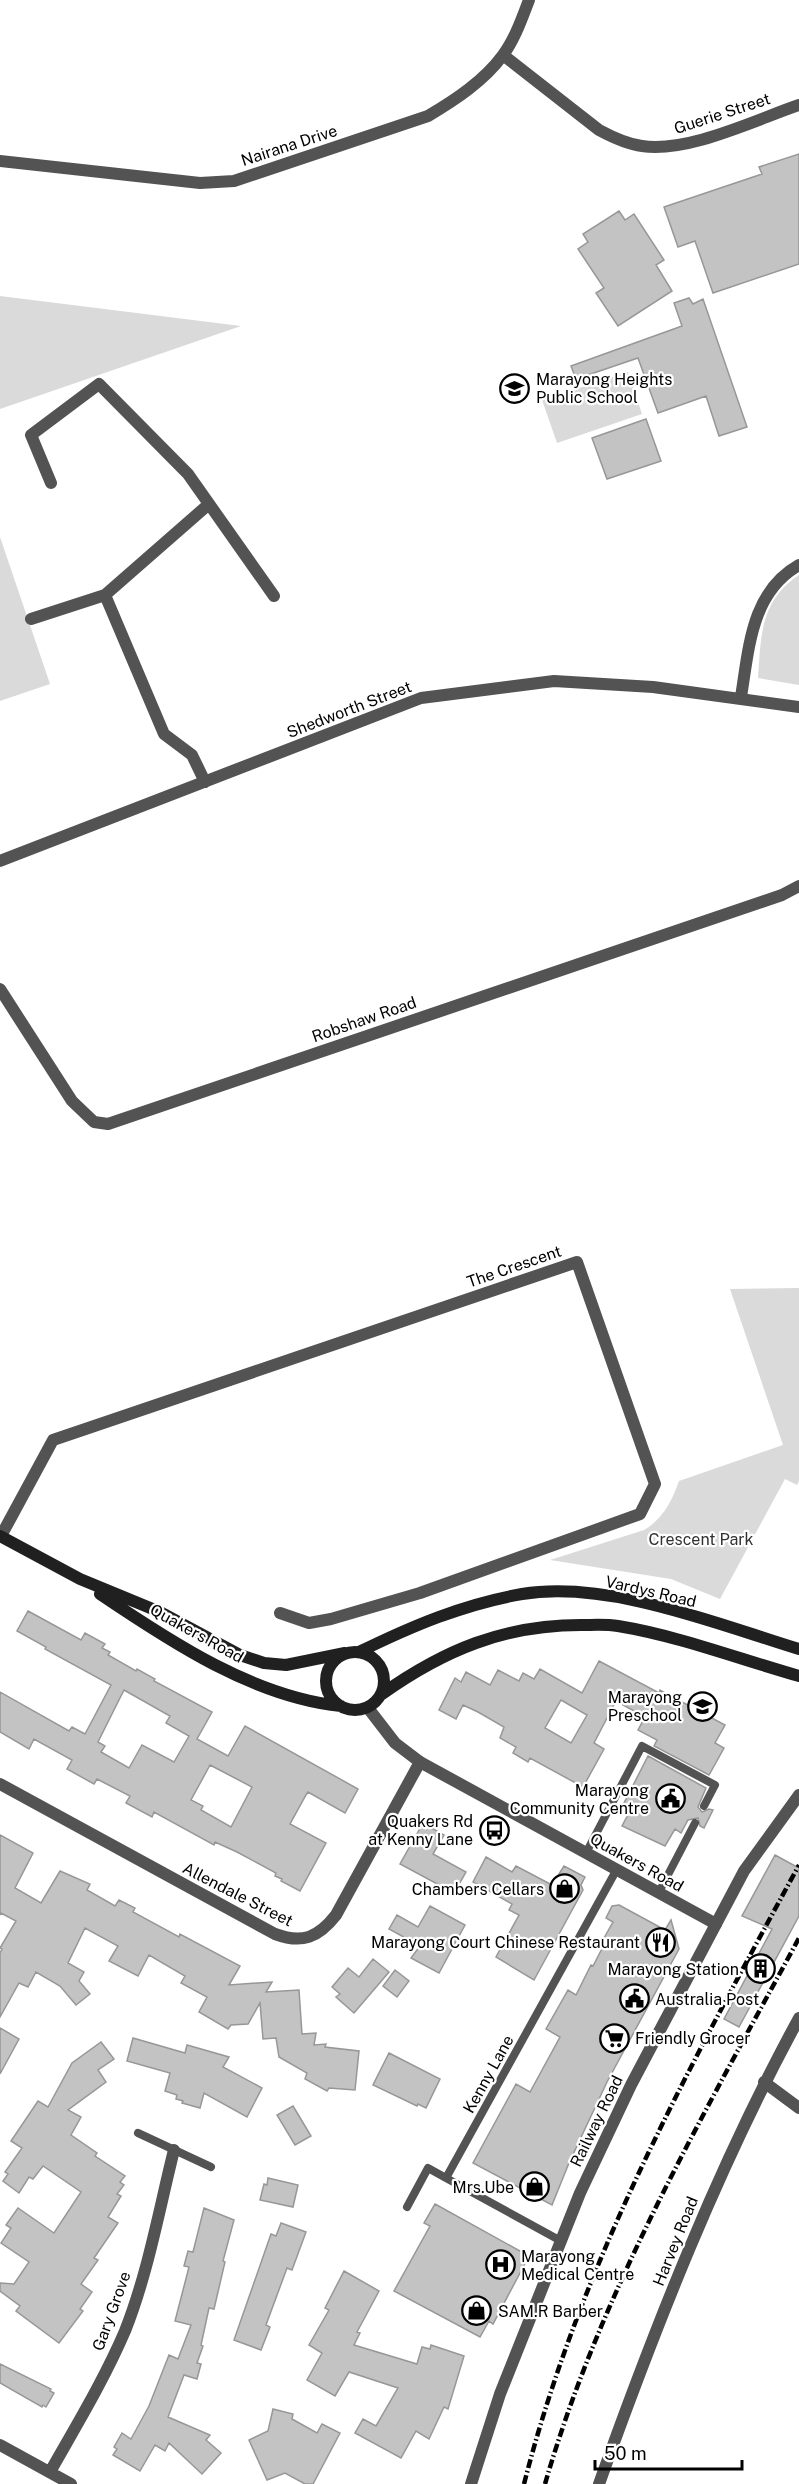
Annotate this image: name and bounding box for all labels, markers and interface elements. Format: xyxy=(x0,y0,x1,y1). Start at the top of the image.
street label: Guerie Street xyxy=(672,89,773,138)
street label: Nairana Drive xyxy=(239,121,340,170)
place label: Marayong Heights Public School xyxy=(536,370,672,407)
school or university icon: Marayong Heights Public School xyxy=(499,372,531,404)
street label: Shedworth Street xyxy=(284,677,414,742)
street label: Robshaw Road xyxy=(309,993,419,1046)
street label: The Crescent xyxy=(464,1241,564,1292)
park label: Crescent Park xyxy=(648,1530,754,1549)
street label: Vardys Road xyxy=(604,1572,698,1611)
street label: Quakers Road xyxy=(147,1600,247,1667)
place label: Marayong Preschool xyxy=(608,1688,682,1725)
school or university icon: Marayong Preschool xyxy=(687,1690,719,1722)
place label: Marayong Community Centre xyxy=(510,1781,649,1818)
public building icon: Marayong Community Centre xyxy=(654,1783,686,1815)
place label: Quakers Rd at Kenny Lane xyxy=(368,1812,473,1849)
bus stop icon: Quakers Rd at Kenny Lane xyxy=(478,1814,510,1846)
street label: Quakers Road xyxy=(587,1829,687,1896)
street label: Allendale Street xyxy=(179,1858,296,1930)
shop icon: Chambers Cellars xyxy=(549,1873,581,1905)
place label: Chambers Cellars xyxy=(412,1880,544,1899)
restaurant icon: Marayong Court Chinese Restaurant xyxy=(645,1926,677,1958)
place label: Marayong Court Chinese Restaurant xyxy=(371,1933,640,1952)
building icon: Marayong Station xyxy=(744,1953,776,1985)
place label: Marayong Station xyxy=(607,1960,739,1979)
public building icon: Australia Post xyxy=(618,1983,650,2015)
place label: Australia Post xyxy=(655,1990,759,2009)
supermarket icon: Friendly Grocer xyxy=(598,2022,630,2054)
place label: Friendly Grocer xyxy=(635,2029,750,2048)
street label: Kenny Lane xyxy=(459,2032,518,2117)
street label: Railway Road xyxy=(566,2072,627,2170)
shop icon: Mrs.Ube xyxy=(519,2171,551,2203)
place label: Mrs.Ube xyxy=(452,2178,514,2197)
street label: Harvey Road xyxy=(649,2194,702,2289)
place label: Marayong Medical Centre xyxy=(521,2247,634,2284)
hospital icon: Marayong Medical Centre xyxy=(484,2249,516,2281)
street label: Gary Grove xyxy=(88,2269,135,2353)
shop icon: SAM.R Barber xyxy=(461,2295,493,2327)
place label: SAM.R Barber xyxy=(498,2302,603,2321)
scale bar xyxy=(595,2433,742,2471)
text: 50 m xyxy=(604,2443,647,2464)

